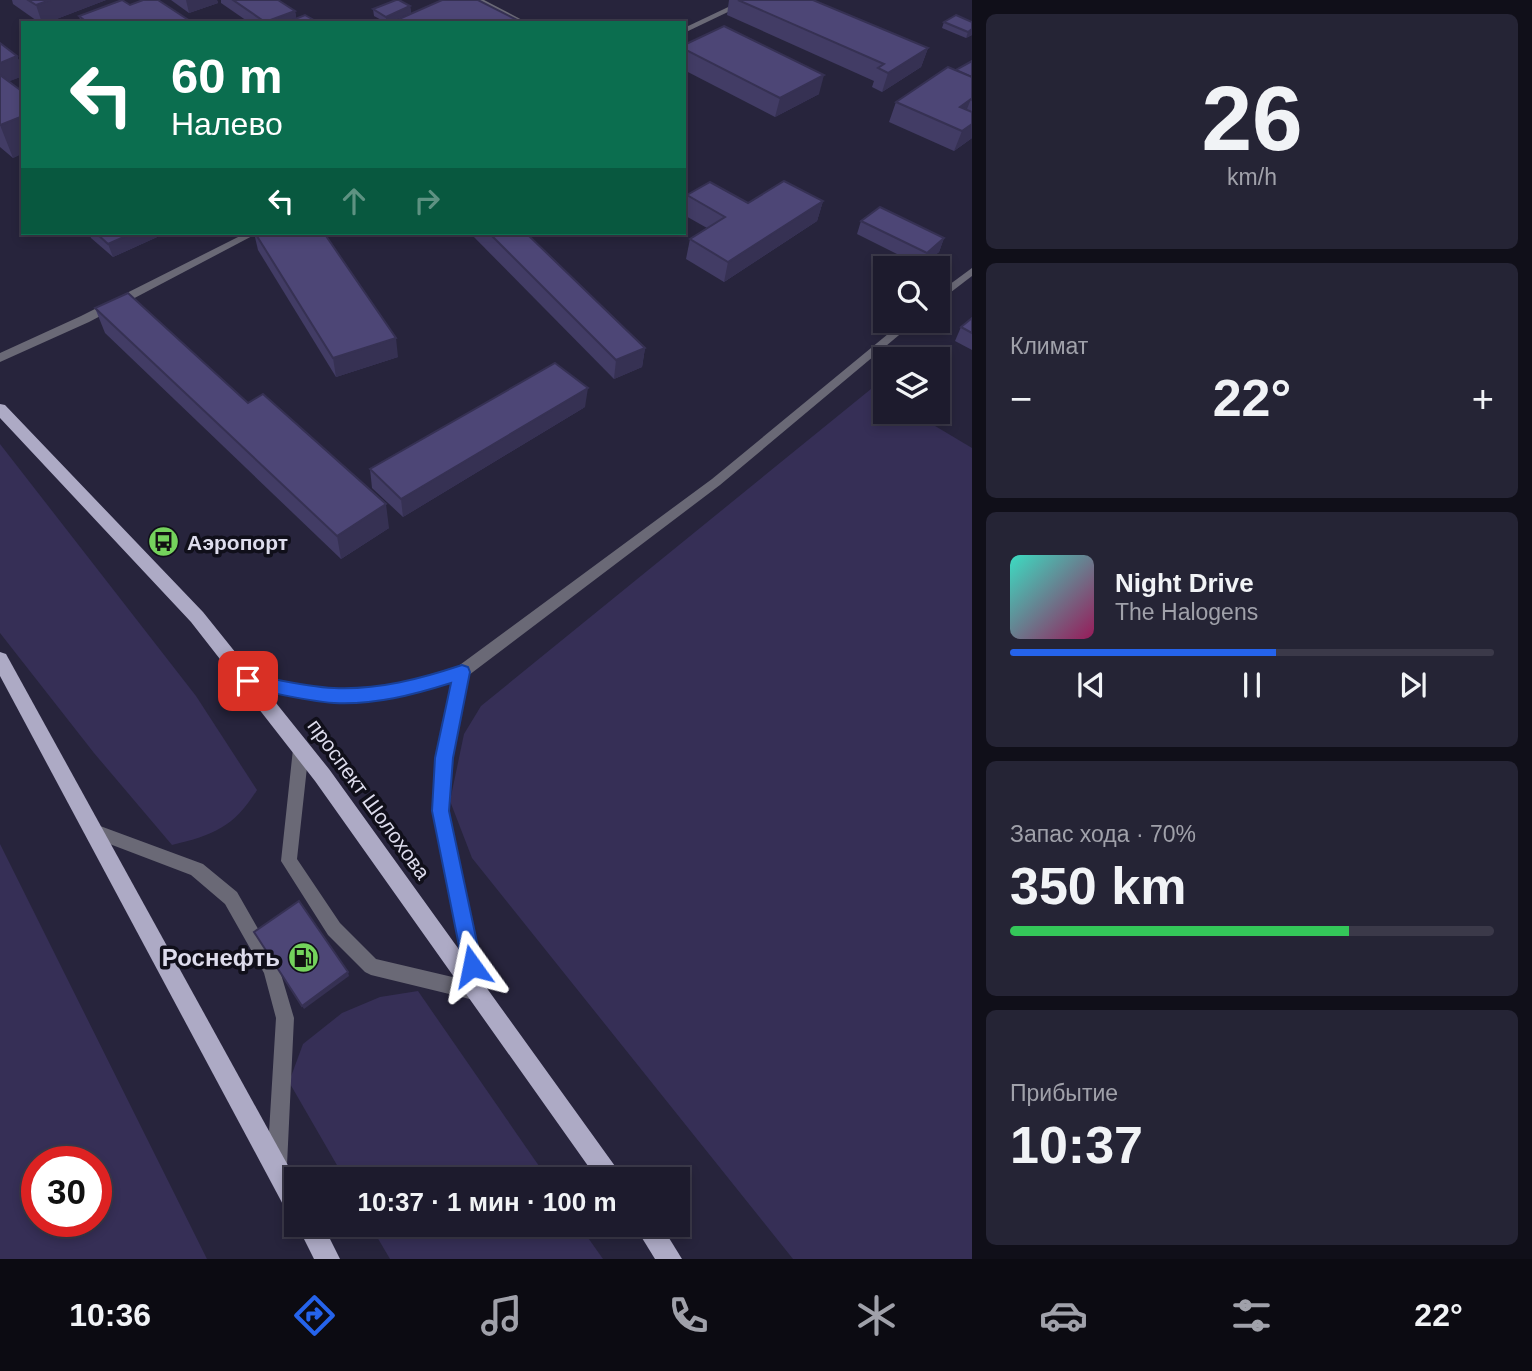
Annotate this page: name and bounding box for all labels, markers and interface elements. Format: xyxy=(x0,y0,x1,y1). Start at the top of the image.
icon: left xyxy=(56,49,147,140)
text: 60 m xyxy=(171,49,283,103)
text: 26 xyxy=(1201,68,1303,169)
text: Налево xyxy=(171,106,283,142)
text: km/h xyxy=(1227,164,1277,190)
icon: left xyxy=(262,182,300,220)
icon: ahead xyxy=(335,182,373,220)
icon: right xyxy=(408,182,446,220)
map controls xyxy=(873,256,950,424)
button: search xyxy=(873,256,950,333)
text: Климат xyxy=(1010,333,1088,359)
button: layers xyxy=(873,347,950,424)
text: 22° xyxy=(1213,369,1291,427)
text: − xyxy=(1010,378,1032,420)
text: + xyxy=(1472,378,1494,420)
bus stop icon: Аэропорт xyxy=(147,525,181,559)
place label: Аэропорт xyxy=(187,531,288,554)
text: Night Drive xyxy=(1115,568,1254,598)
text: The Halogens xyxy=(1115,599,1258,625)
pin xyxy=(218,651,278,711)
icon: arrive xyxy=(229,662,267,700)
icon: previous xyxy=(1072,666,1110,704)
icon: pause xyxy=(1233,666,1271,704)
icon: next xyxy=(1394,666,1432,704)
street label: проспект Шолохова xyxy=(303,715,435,884)
text: Запас хода · 70% xyxy=(1010,821,1196,847)
text: 350 km xyxy=(1010,857,1186,915)
position arrow xyxy=(435,929,509,1003)
fuel station icon: Роснефть xyxy=(286,940,320,974)
place label: Роснефть xyxy=(162,944,280,971)
text: Прибытие xyxy=(1010,1080,1118,1106)
text: 10:37 xyxy=(1010,1116,1143,1174)
speed limit sign: 30 xyxy=(21,1146,112,1237)
text: 10:37 · 1 мин · 100 m xyxy=(357,1187,617,1217)
icon: directions xyxy=(290,1291,339,1340)
icon: music xyxy=(477,1291,526,1340)
icon: phone xyxy=(664,1291,713,1340)
icon: climate xyxy=(852,1291,901,1340)
icon: car xyxy=(1039,1291,1088,1340)
icon: filters xyxy=(1227,1291,1276,1340)
text: 10:36 xyxy=(69,1297,151,1333)
text: 22° xyxy=(1414,1297,1463,1333)

